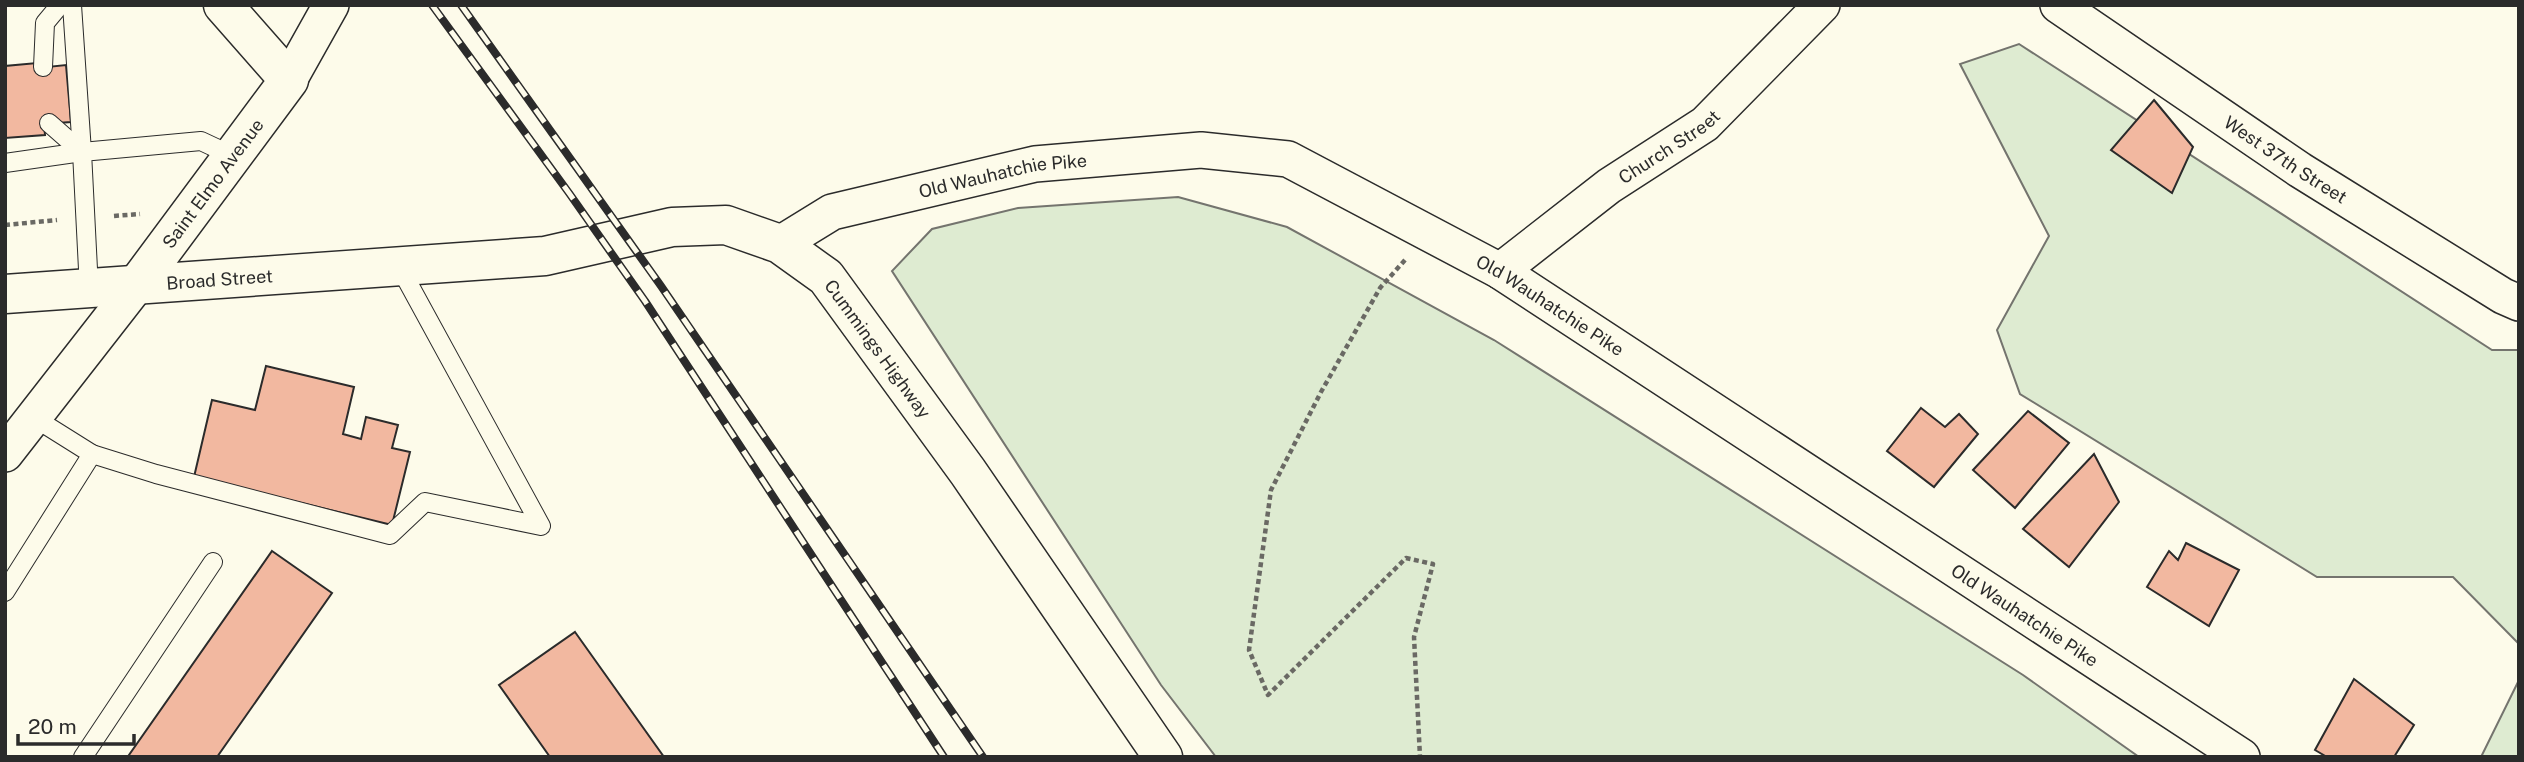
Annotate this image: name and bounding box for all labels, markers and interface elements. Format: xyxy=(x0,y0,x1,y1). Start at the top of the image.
street label: Church Street xyxy=(1614,105,1724,188)
street label: West 37th Street xyxy=(2220,111,2351,207)
street label: Saint Elmo Avenue xyxy=(157,114,267,252)
street label: Old Wauhatchie Pike xyxy=(916,149,1088,202)
street label: Old Wauhatchie Pike xyxy=(1473,250,1628,360)
street label: Broad Street xyxy=(165,265,273,293)
street label: Cummings Highway xyxy=(821,275,936,422)
street label: Old Wauhatchie Pike xyxy=(1947,559,2102,671)
scale bar xyxy=(18,702,133,746)
text: 20 m xyxy=(28,714,77,739)

